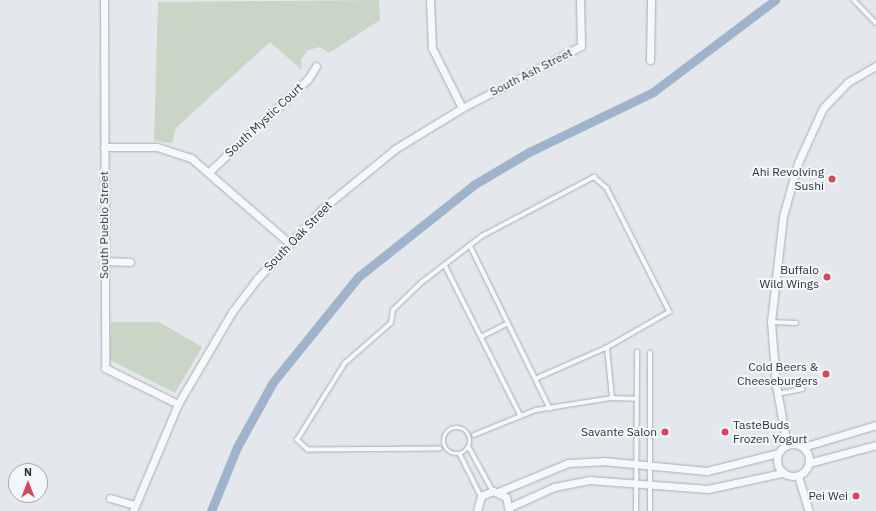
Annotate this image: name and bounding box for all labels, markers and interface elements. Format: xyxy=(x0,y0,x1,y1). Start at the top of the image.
street label: South Ash Street xyxy=(487,45,575,99)
street label: South Mystic Court xyxy=(222,80,306,160)
place label: Ahi Revolving Sushi xyxy=(752,165,824,193)
street label: South Pueblo Street xyxy=(97,171,111,279)
marker: Ahi Revolving Sushi xyxy=(827,174,837,184)
street label: South Oak Street xyxy=(261,198,335,274)
place label: Buffalo Wild Wings xyxy=(760,263,819,291)
marker: Buffalo Wild Wings xyxy=(822,272,832,282)
place label: Cold Beers & Cheeseburgers xyxy=(737,360,818,388)
marker: Cold Beers & Cheeseburgers xyxy=(821,369,831,379)
place label: TasteBuds Frozen Yogurt xyxy=(733,418,807,446)
place label: Savante Salon xyxy=(581,425,657,439)
marker: Savante Salon xyxy=(660,427,670,437)
marker: TasteBuds Frozen Yogurt xyxy=(720,427,730,437)
north arrow xyxy=(8,463,48,503)
text: N xyxy=(24,465,32,479)
place label: Pei Wei xyxy=(808,489,848,503)
marker: Pei Wei xyxy=(851,491,861,501)

